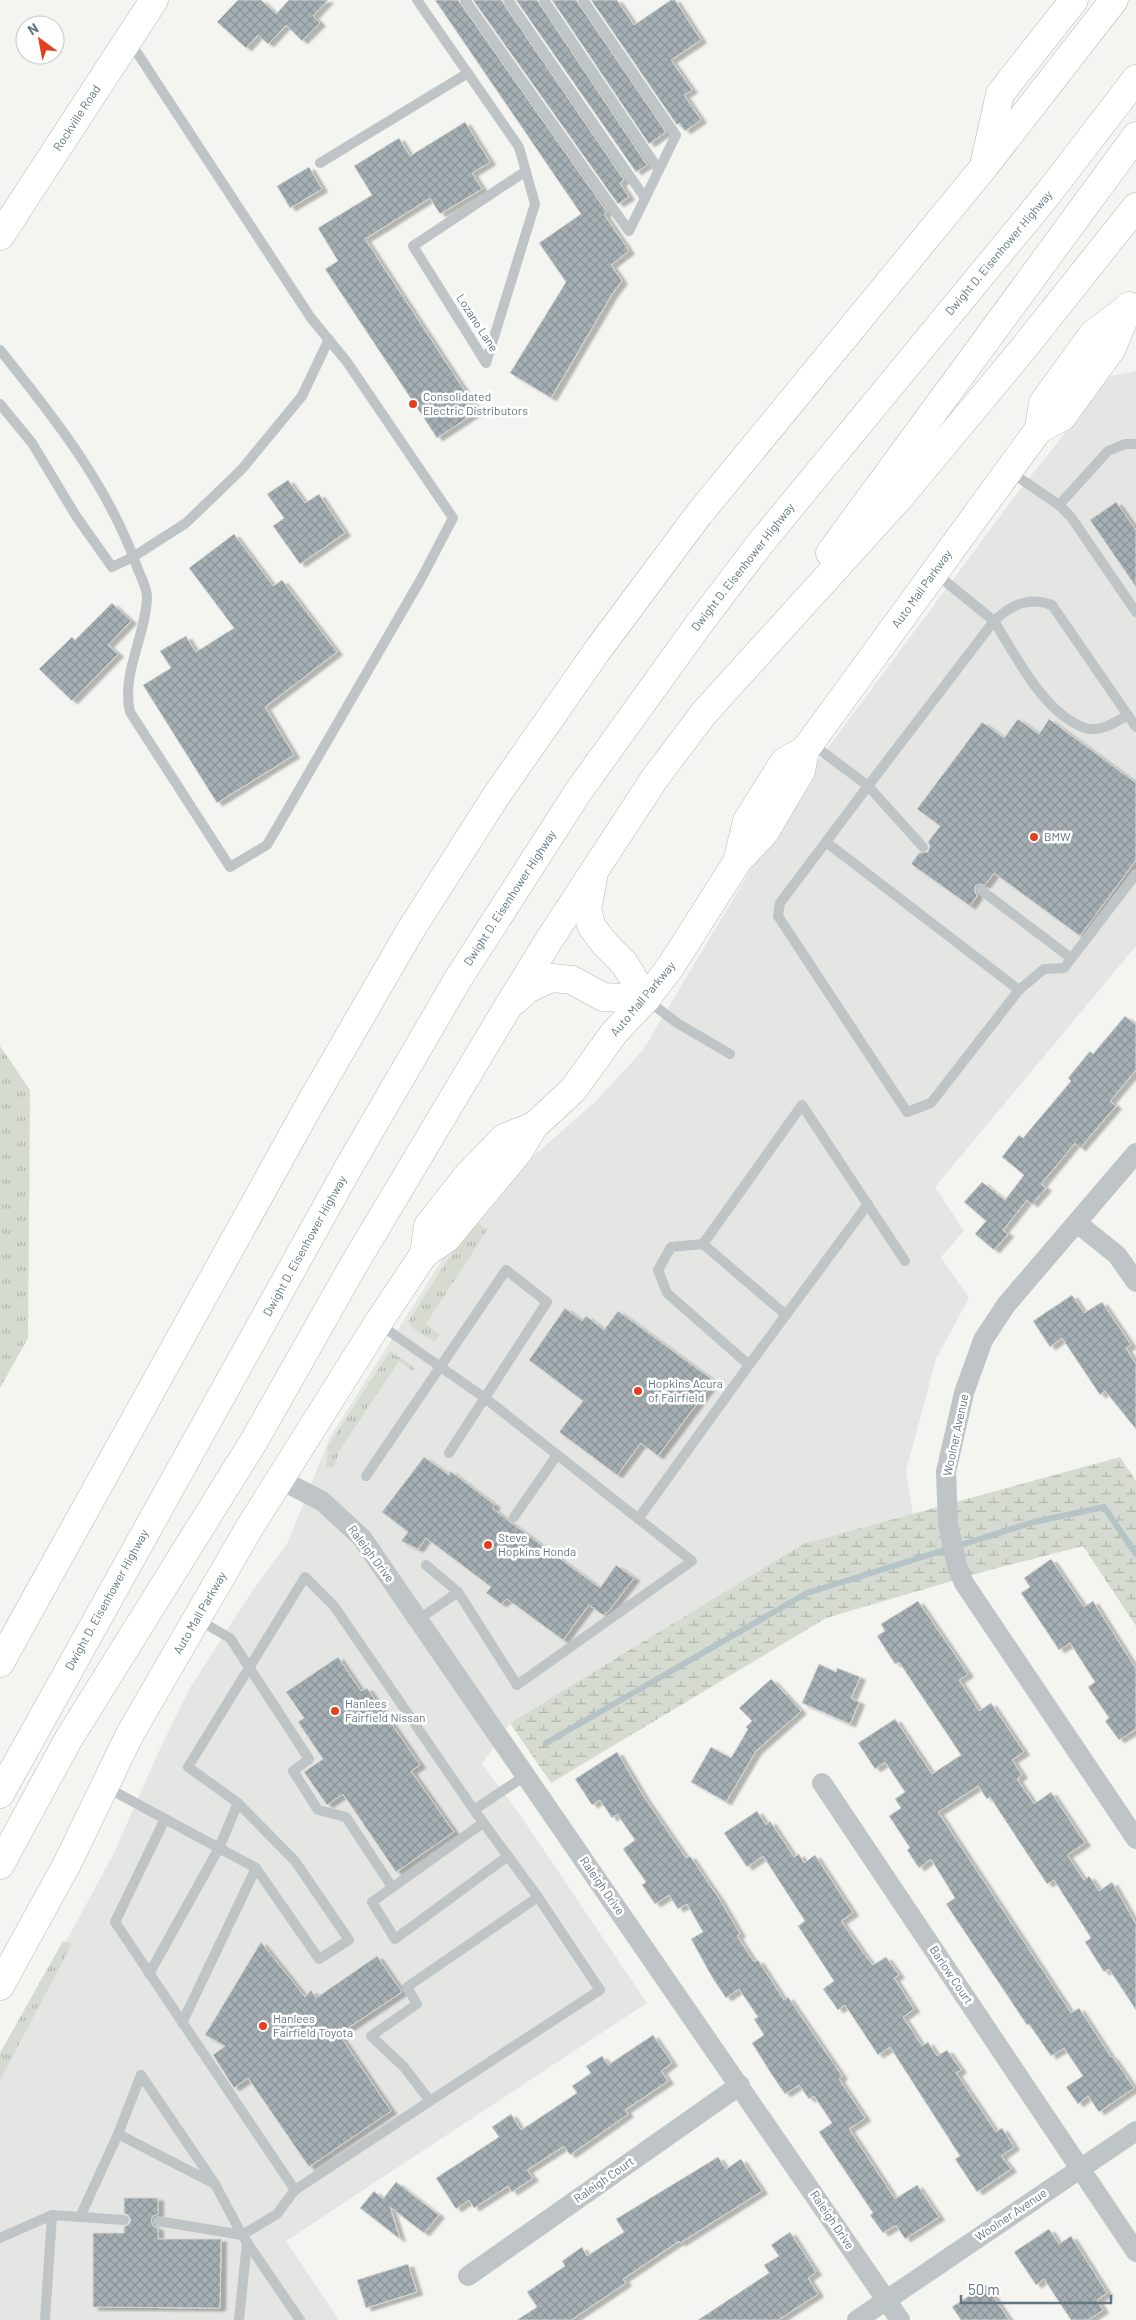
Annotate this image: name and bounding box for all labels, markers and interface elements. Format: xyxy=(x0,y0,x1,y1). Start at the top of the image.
north arrow xyxy=(15,15,65,65)
text: N xyxy=(24,19,41,38)
street label: Rockville Road xyxy=(50,82,103,153)
street label: Dwight D. Eisenhower Highway xyxy=(942,187,1055,318)
street label: Lozano Lane xyxy=(454,291,502,354)
place label: Consolidated Electric Distributors xyxy=(423,389,528,417)
marker: Consolidated Electric Distributors xyxy=(407,398,419,410)
street label: Dwight D. Eisenhower Highway xyxy=(688,499,797,633)
street label: Auto Mall Parkway xyxy=(888,546,955,630)
street label: Dwight D. Eisenhower Highway xyxy=(460,827,559,968)
place label: BMW xyxy=(1044,829,1071,843)
marker: BMW xyxy=(1028,831,1040,843)
street label: Auto Mall Parkway xyxy=(607,958,678,1039)
street label: Dwight D. Eisenhower Highway xyxy=(260,1172,349,1318)
place label: Hopkins Acura of Fairfield xyxy=(648,1376,723,1404)
marker: Hopkins Acura of Fairfield xyxy=(632,1385,644,1397)
street label: Woolner Avenue xyxy=(939,1393,971,1477)
street label: Raleigh Drive xyxy=(346,1522,398,1585)
street label: Dwight D. Eisenhower Highway xyxy=(62,1526,151,1672)
place label: Steve Hopkins Honda xyxy=(498,1530,576,1558)
marker: Steve Hopkins Honda xyxy=(482,1539,494,1551)
street label: Auto Mall Parkway xyxy=(170,1568,229,1656)
place label: Hanlees Fairfield Nissan xyxy=(345,1696,426,1724)
marker: Hanlees Fairfield Nissan xyxy=(329,1705,341,1717)
street label: Raleigh Drive xyxy=(578,1854,628,1917)
street label: Barlow Court xyxy=(927,1943,976,2006)
place label: Hanlees Fairfield Toyota xyxy=(273,2011,353,2039)
marker: Hanlees Fairfield Toyota xyxy=(257,2020,269,2032)
street label: Raleigh Court xyxy=(571,2153,636,2205)
street label: Woolner Avenue xyxy=(972,2185,1049,2243)
street label: Raleigh Drive xyxy=(808,2187,858,2251)
scale bar xyxy=(961,2272,1111,2304)
text: 50 m xyxy=(968,2280,1000,2298)

